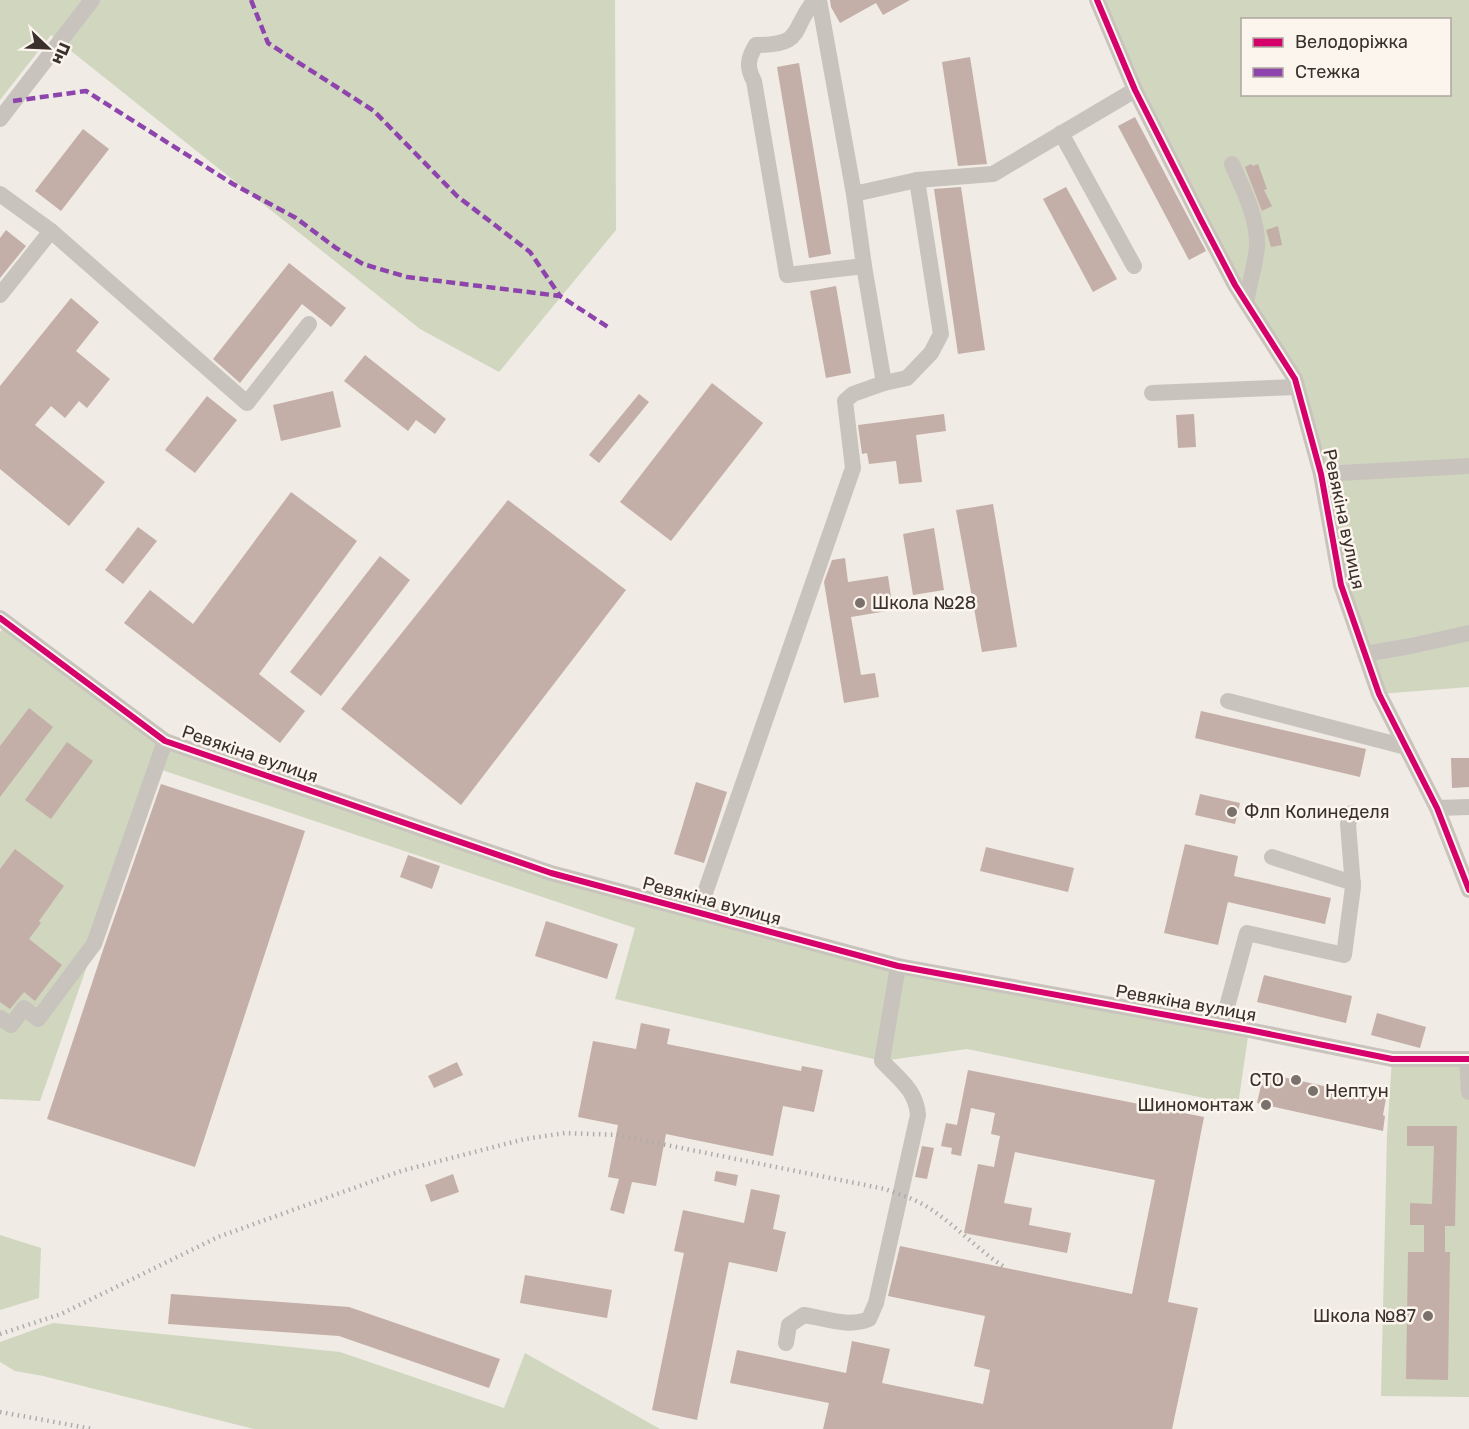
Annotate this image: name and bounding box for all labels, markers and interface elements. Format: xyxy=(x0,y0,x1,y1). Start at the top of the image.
north arrow xyxy=(18,18,78,78)
legend xyxy=(1241,18,1451,96)
text: Велодоріжка xyxy=(1295,31,1408,53)
text: Пн xyxy=(48,40,74,68)
text: Стежка xyxy=(1295,61,1360,83)
street label: Ревякіна вулиця xyxy=(1318,447,1370,591)
place label: Школа №28 xyxy=(872,592,976,614)
marker: Школа №28 xyxy=(853,596,867,610)
street label: Ревякіна вулиця xyxy=(179,720,321,788)
place label: Флп Колинеделя xyxy=(1244,801,1390,823)
marker: Флп Колинеделя xyxy=(1225,805,1239,819)
street label: Ревякіна вулиця xyxy=(640,872,784,930)
street label: Ревякіна вулиця xyxy=(1114,980,1258,1026)
place label: СТО xyxy=(1249,1069,1284,1091)
marker: СТО xyxy=(1289,1073,1303,1087)
place label: Нептун xyxy=(1325,1080,1389,1102)
marker: Нептун xyxy=(1306,1084,1320,1098)
place label: Шиномонтаж xyxy=(1137,1094,1254,1116)
marker: Шиномонтаж xyxy=(1259,1098,1273,1112)
place label: Школа №87 xyxy=(1313,1305,1416,1327)
marker: Школа №87 xyxy=(1421,1309,1435,1323)

